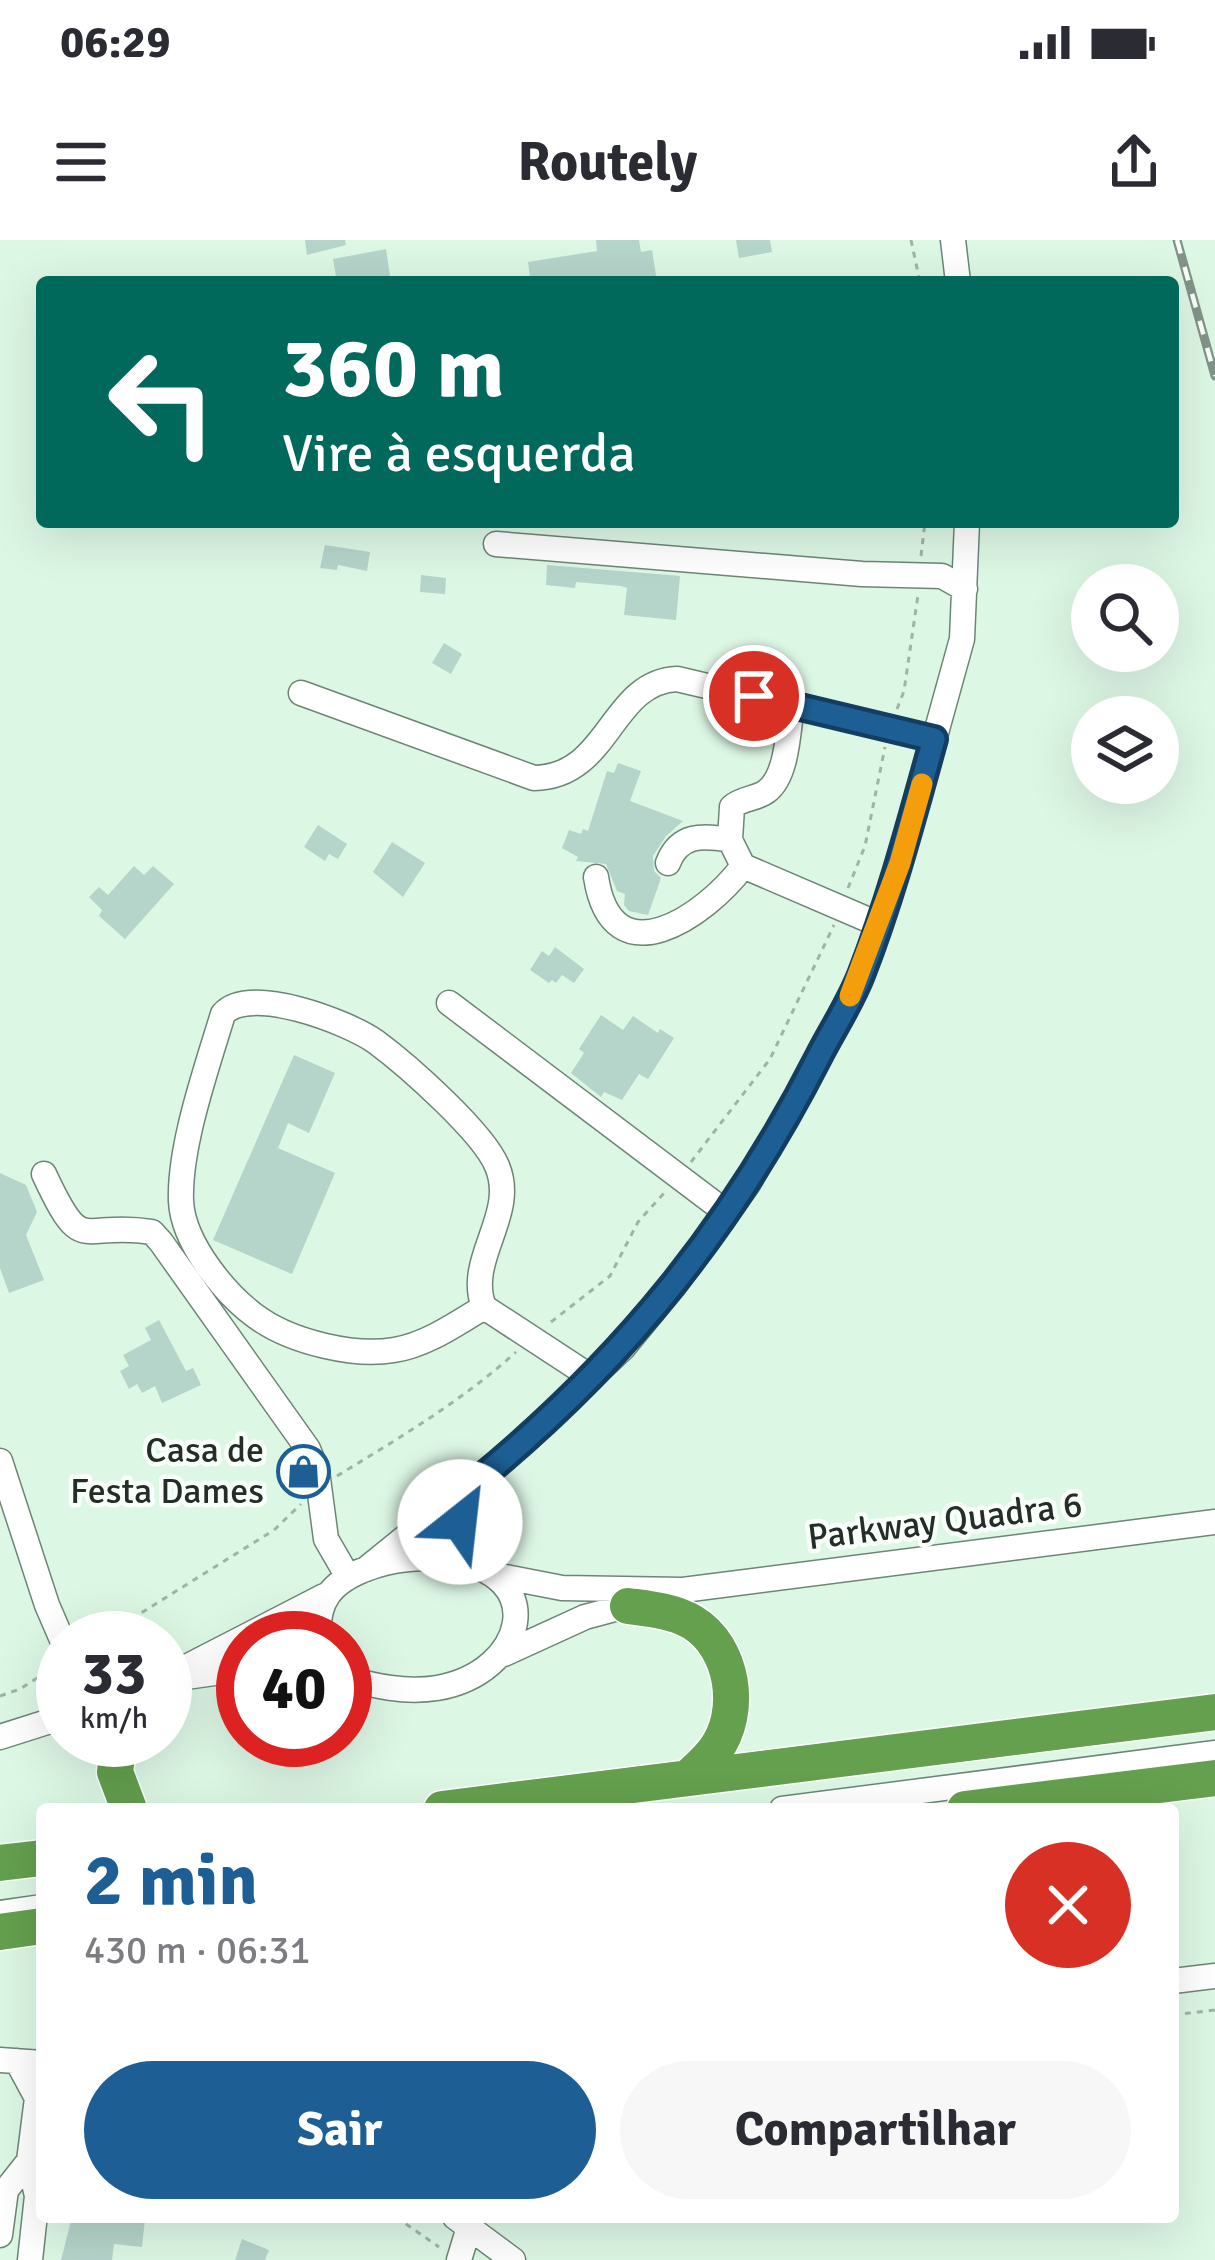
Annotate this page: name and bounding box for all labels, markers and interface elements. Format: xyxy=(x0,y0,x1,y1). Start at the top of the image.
text: 06:29 xyxy=(60,15,170,70)
icon: menu xyxy=(48,129,114,195)
text: Routely xyxy=(518,129,697,196)
icon: share xyxy=(1101,129,1167,195)
text: 360 m xyxy=(282,317,504,421)
icon: left xyxy=(84,324,240,480)
text: Vire à esquerda xyxy=(282,420,636,487)
map controls xyxy=(1071,564,1179,804)
button: search xyxy=(1071,564,1179,672)
pin xyxy=(703,645,805,747)
icon: arrive xyxy=(721,663,787,729)
button: layers xyxy=(1071,696,1179,804)
place label: Casa de Festa Dames xyxy=(70,1428,264,1514)
shop icon: Casa de Festa Dames xyxy=(275,1443,331,1499)
position arrow xyxy=(397,1459,523,1585)
street label: Parkway Quadra 6 xyxy=(805,1482,1085,1560)
speed limit sign: 40 xyxy=(216,1611,372,1767)
text: 33 xyxy=(82,1637,146,1711)
text: km/h xyxy=(80,1700,148,1737)
text: 2 min xyxy=(84,1836,258,1925)
button: close xyxy=(1005,1842,1131,1968)
text: 430 m · 06:31 xyxy=(84,1926,311,1974)
button: Sair xyxy=(84,2061,596,2199)
button: Compartilhar xyxy=(620,2061,1131,2199)

